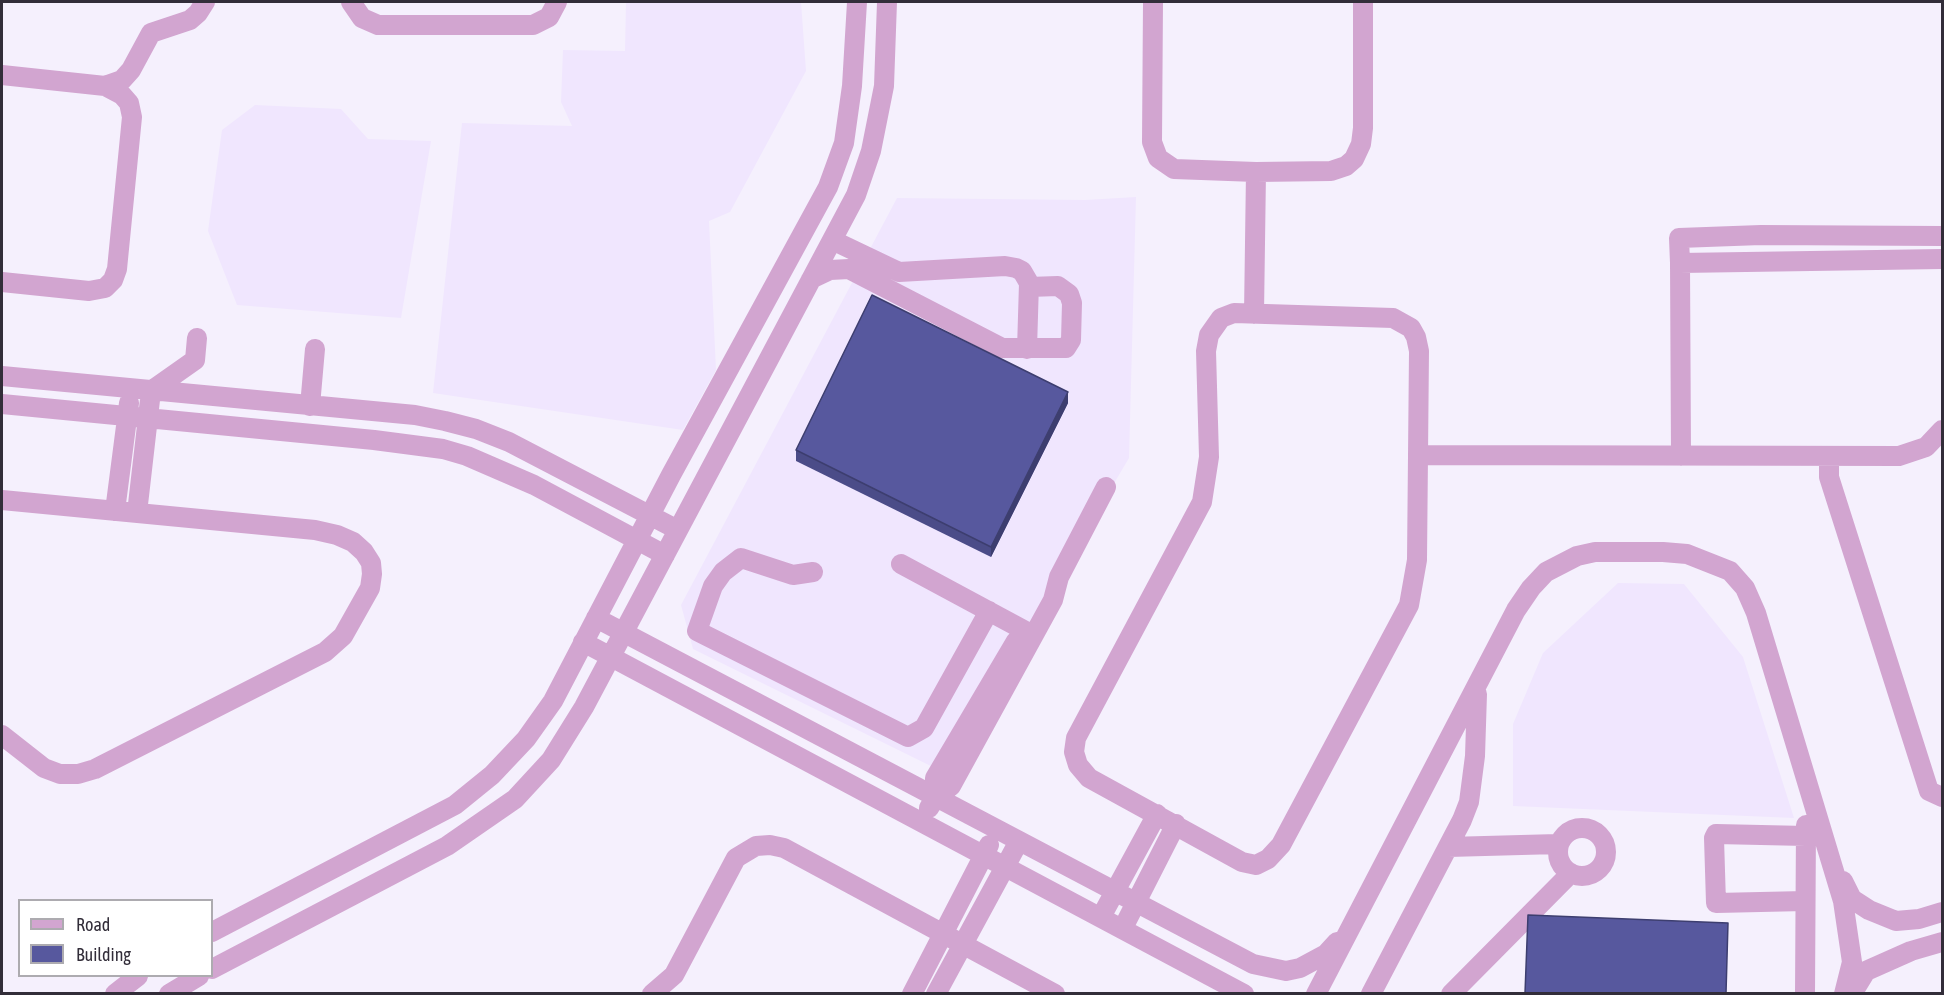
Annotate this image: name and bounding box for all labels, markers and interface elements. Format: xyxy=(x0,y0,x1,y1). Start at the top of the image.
legend xyxy=(18,899,213,977)
text: Road xyxy=(76,914,110,935)
text: Building xyxy=(76,944,131,965)

